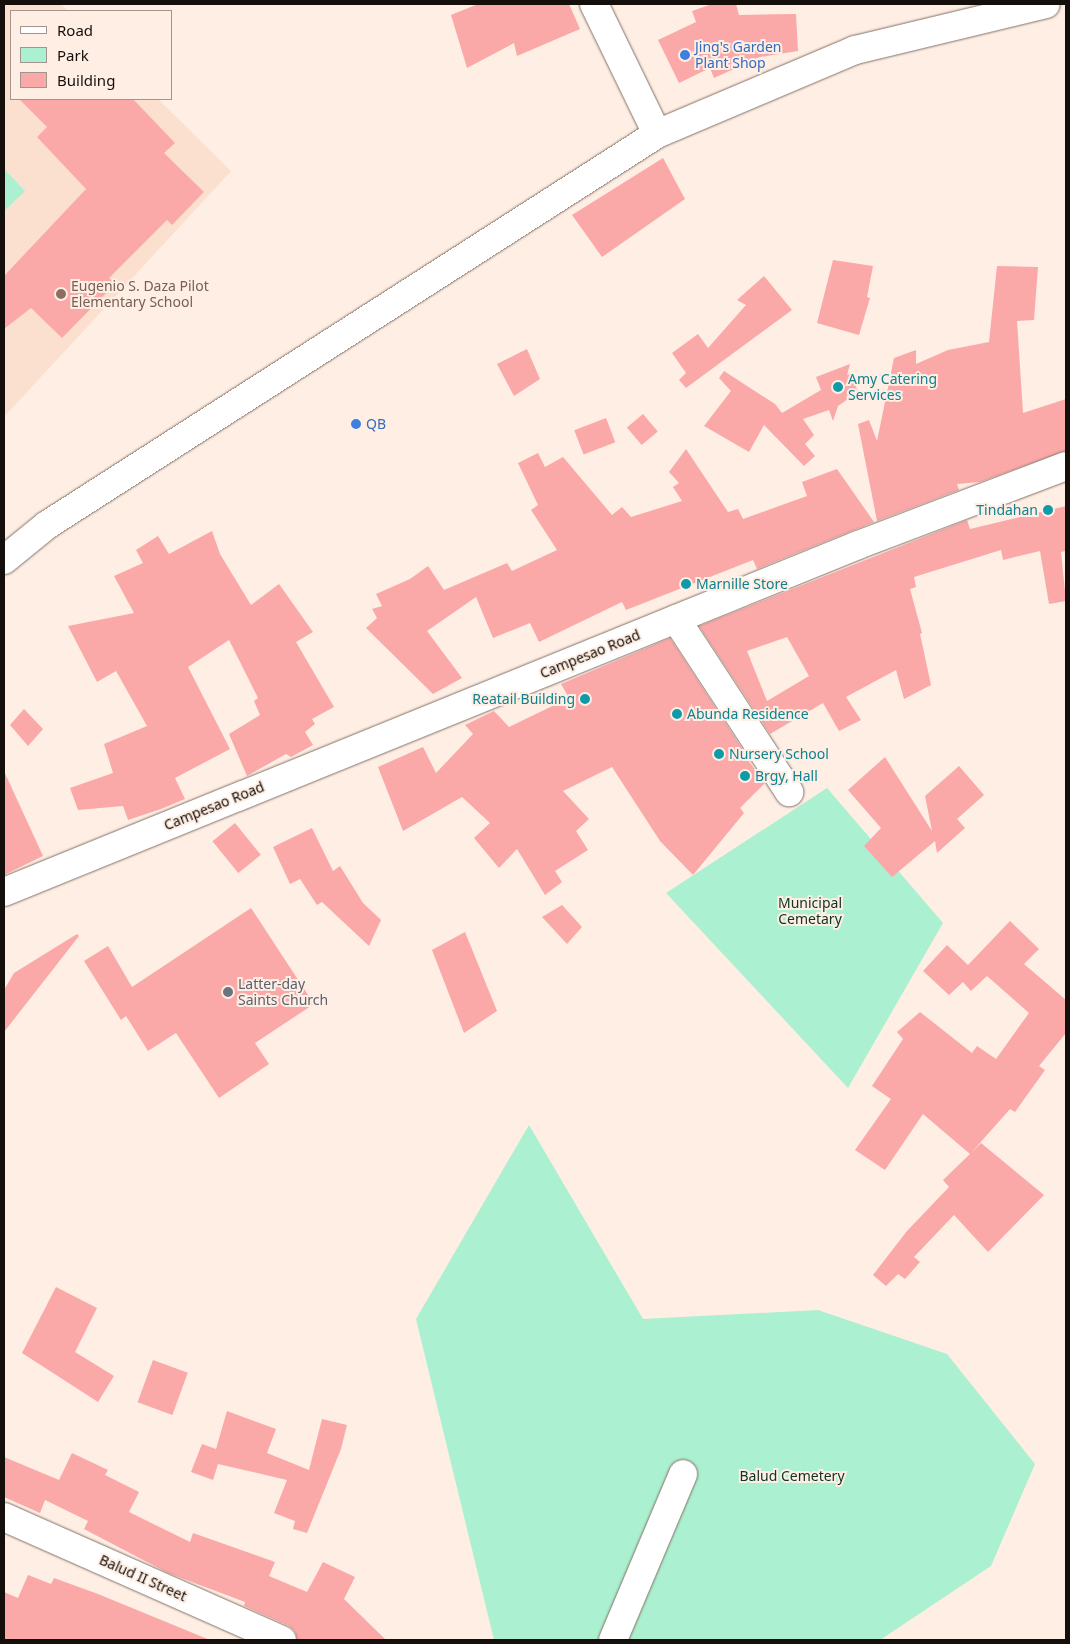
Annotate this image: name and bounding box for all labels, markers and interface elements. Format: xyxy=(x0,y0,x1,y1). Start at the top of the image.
legend xyxy=(10,10,172,100)
text: Road xyxy=(57,20,93,40)
place label: Jing's Garden Plant Shop xyxy=(695,39,781,72)
text: Park xyxy=(57,45,89,65)
marker: Jing's Garden Plant Shop xyxy=(679,49,691,61)
text: Building xyxy=(57,70,115,90)
place label: Eugenio S. Daza Pilot Elementary School xyxy=(71,278,209,310)
marker: Eugenio S. Daza Pilot Elementary School xyxy=(55,288,67,300)
place label: Amy Catering Services xyxy=(848,371,937,404)
marker: Amy Catering Services xyxy=(832,381,844,393)
place label: QB xyxy=(366,416,386,432)
marker: QB xyxy=(350,418,362,430)
place label: Tindahan xyxy=(976,502,1038,518)
marker: Tindahan xyxy=(1042,504,1054,516)
place label: Marnille Store xyxy=(696,576,788,592)
marker: Marnille Store xyxy=(680,578,692,590)
street label: Campesao Road xyxy=(537,626,643,682)
place label: Reatail Building xyxy=(472,691,575,707)
marker: Reatail Building xyxy=(579,693,591,705)
place label: Abunda Residence xyxy=(687,706,809,722)
marker: Abunda Residence xyxy=(671,708,683,720)
place label: Nursery School xyxy=(729,746,829,762)
marker: Nursery School xyxy=(713,748,725,760)
place label: Brgy, Hall xyxy=(755,768,818,784)
marker: Brgy, Hall xyxy=(739,770,751,782)
street label: Campesao Road xyxy=(161,778,267,834)
park label: Municipal Cemetary xyxy=(778,895,842,928)
place label: Latter-day Saints Church xyxy=(238,976,328,1009)
marker: Latter-day Saints Church xyxy=(222,986,234,998)
park label: Balud Cemetery xyxy=(739,1468,845,1484)
street label: Balud II Street xyxy=(97,1551,189,1605)

